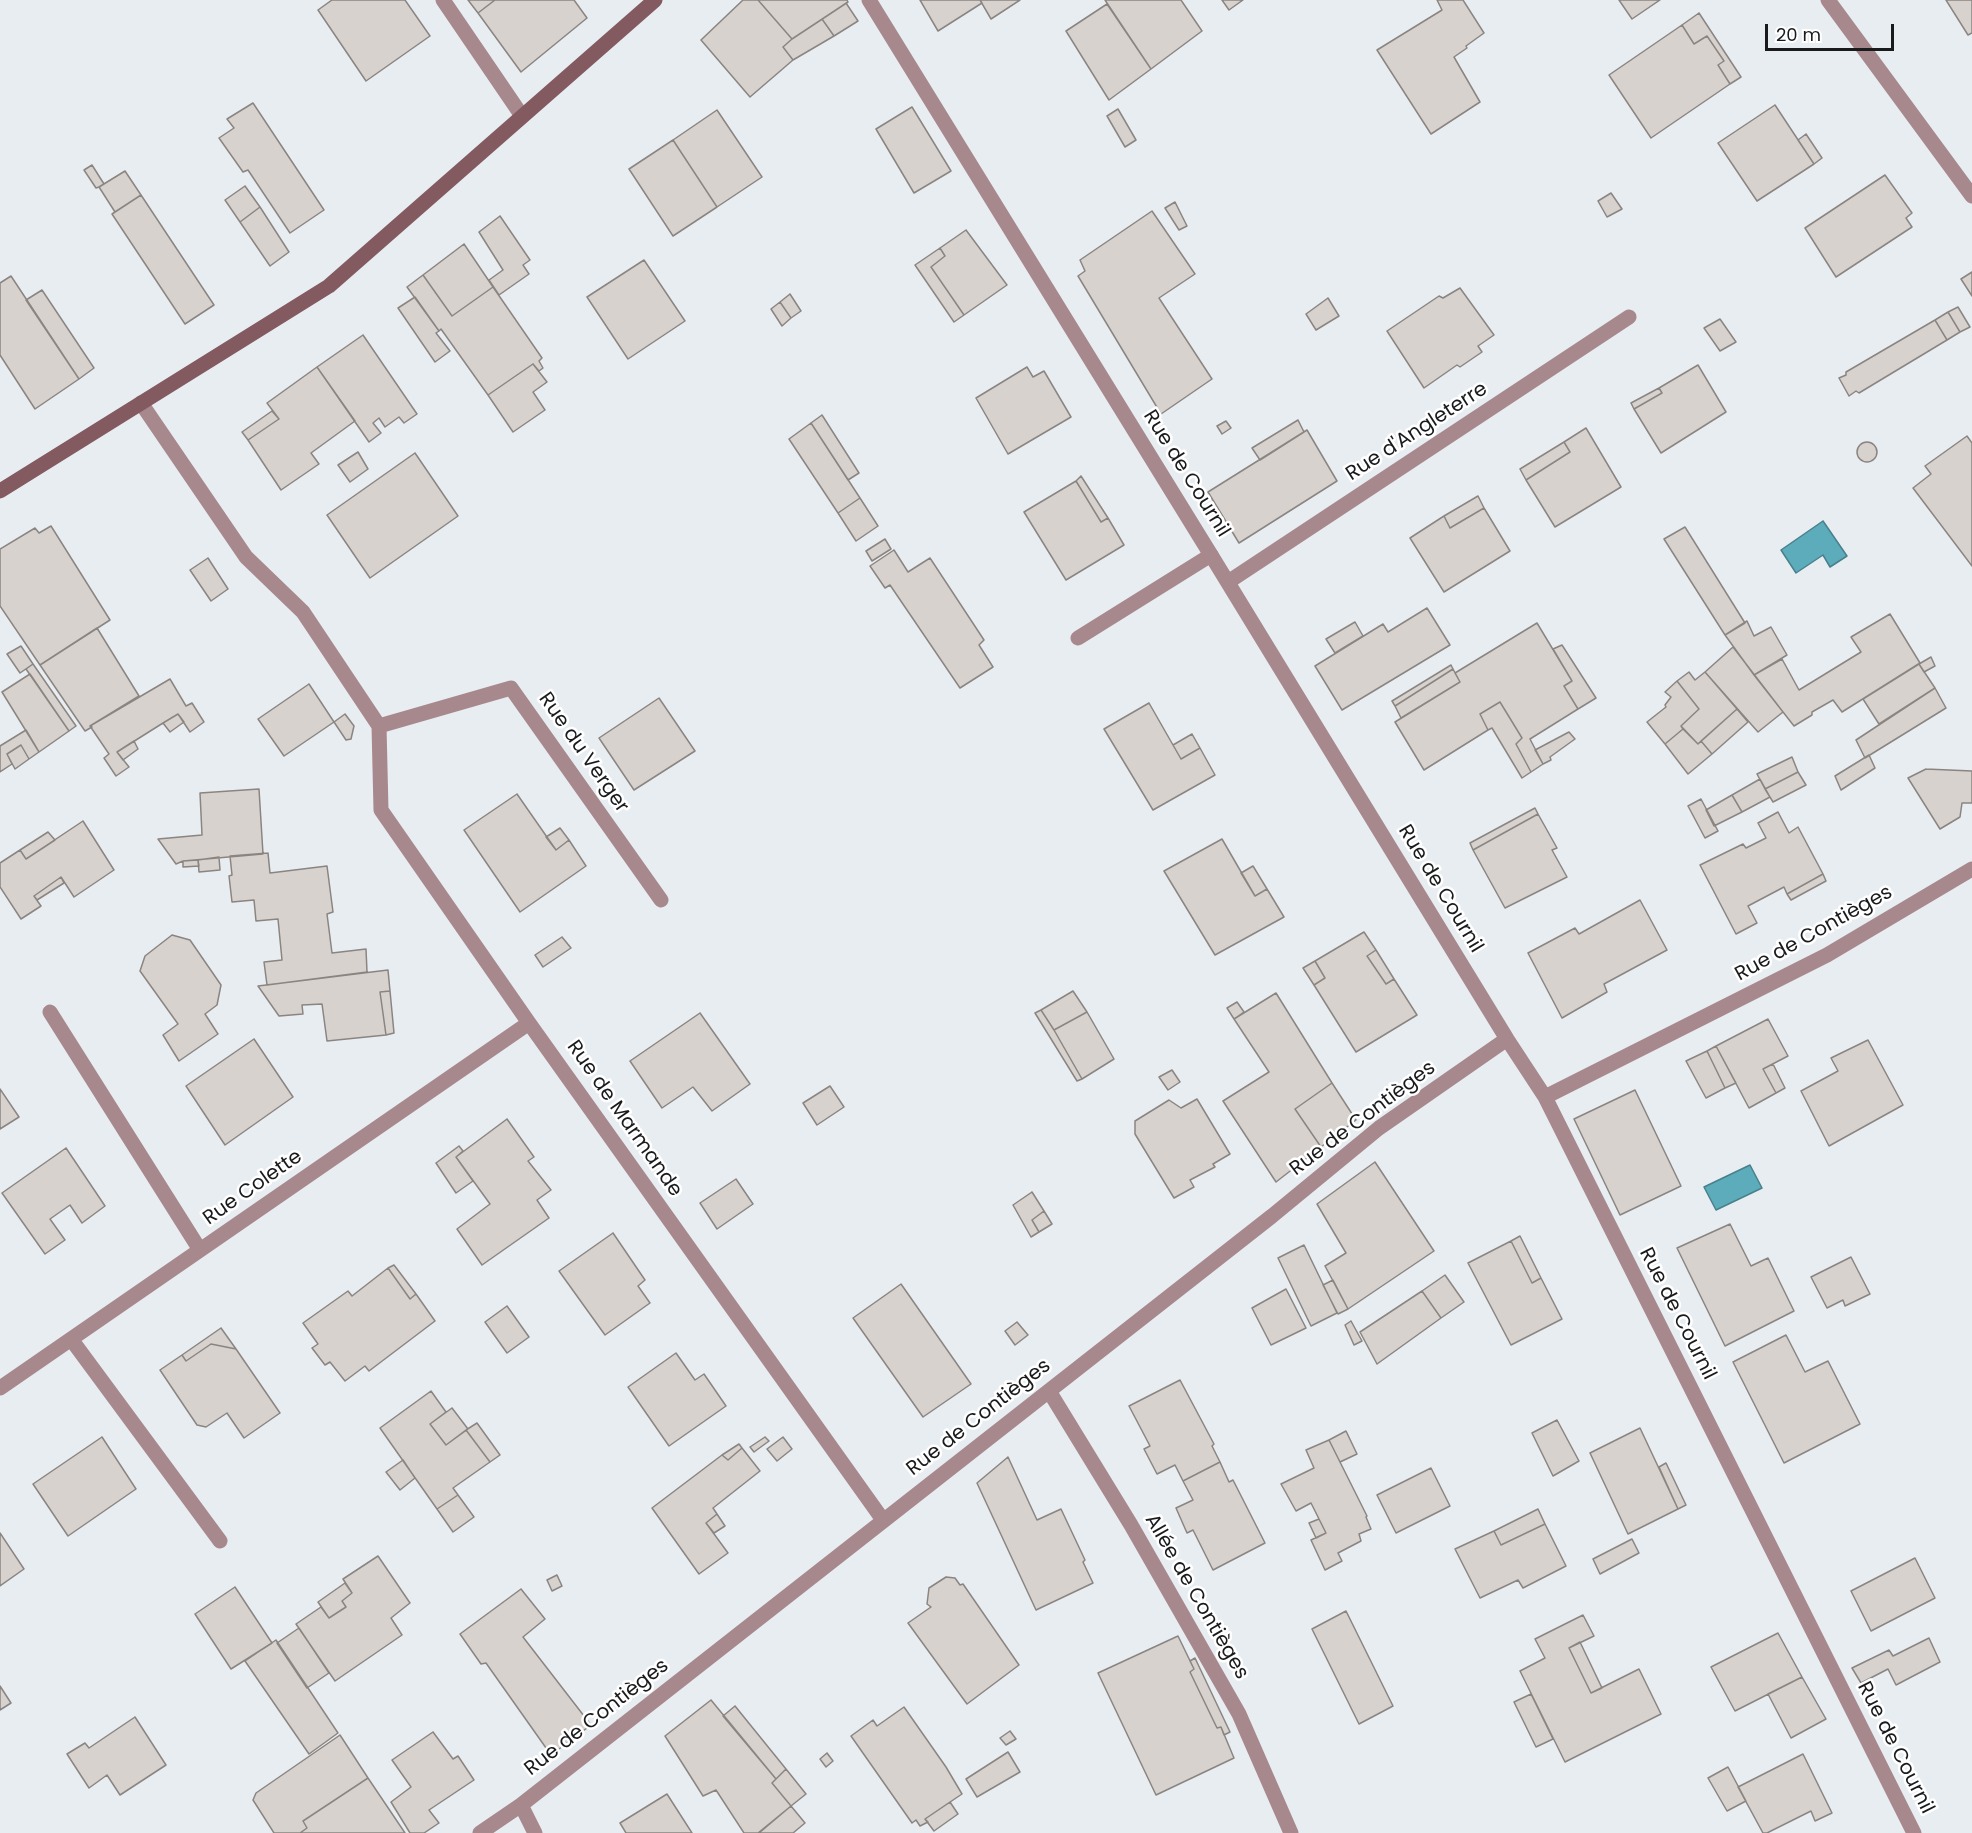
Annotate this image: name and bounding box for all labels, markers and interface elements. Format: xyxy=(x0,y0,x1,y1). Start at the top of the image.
scale bar xyxy=(1768,12,1897,50)
text: 20 m xyxy=(1776,22,1821,47)
street label: Rue d'Angleterre xyxy=(1342,377,1492,487)
street label: Rue de Cournil xyxy=(1137,406,1235,542)
street label: Rue du Verger xyxy=(533,688,633,818)
street label: Rue de Cournil xyxy=(1392,821,1488,957)
street label: Rue de Contièges xyxy=(1731,881,1897,987)
street label: Rue de Marmande xyxy=(561,1036,687,1202)
street label: Rue de Contièges xyxy=(1286,1056,1440,1182)
street label: Rue Colette xyxy=(199,1145,307,1231)
street label: Rue de Cournil xyxy=(1633,1244,1721,1384)
street label: Rue de Contièges xyxy=(902,1354,1056,1482)
street label: Allée de Contièges xyxy=(1139,1510,1253,1684)
street label: Rue de Contièges xyxy=(520,1654,674,1782)
street label: Rue de Cournil xyxy=(1851,1678,1939,1818)

